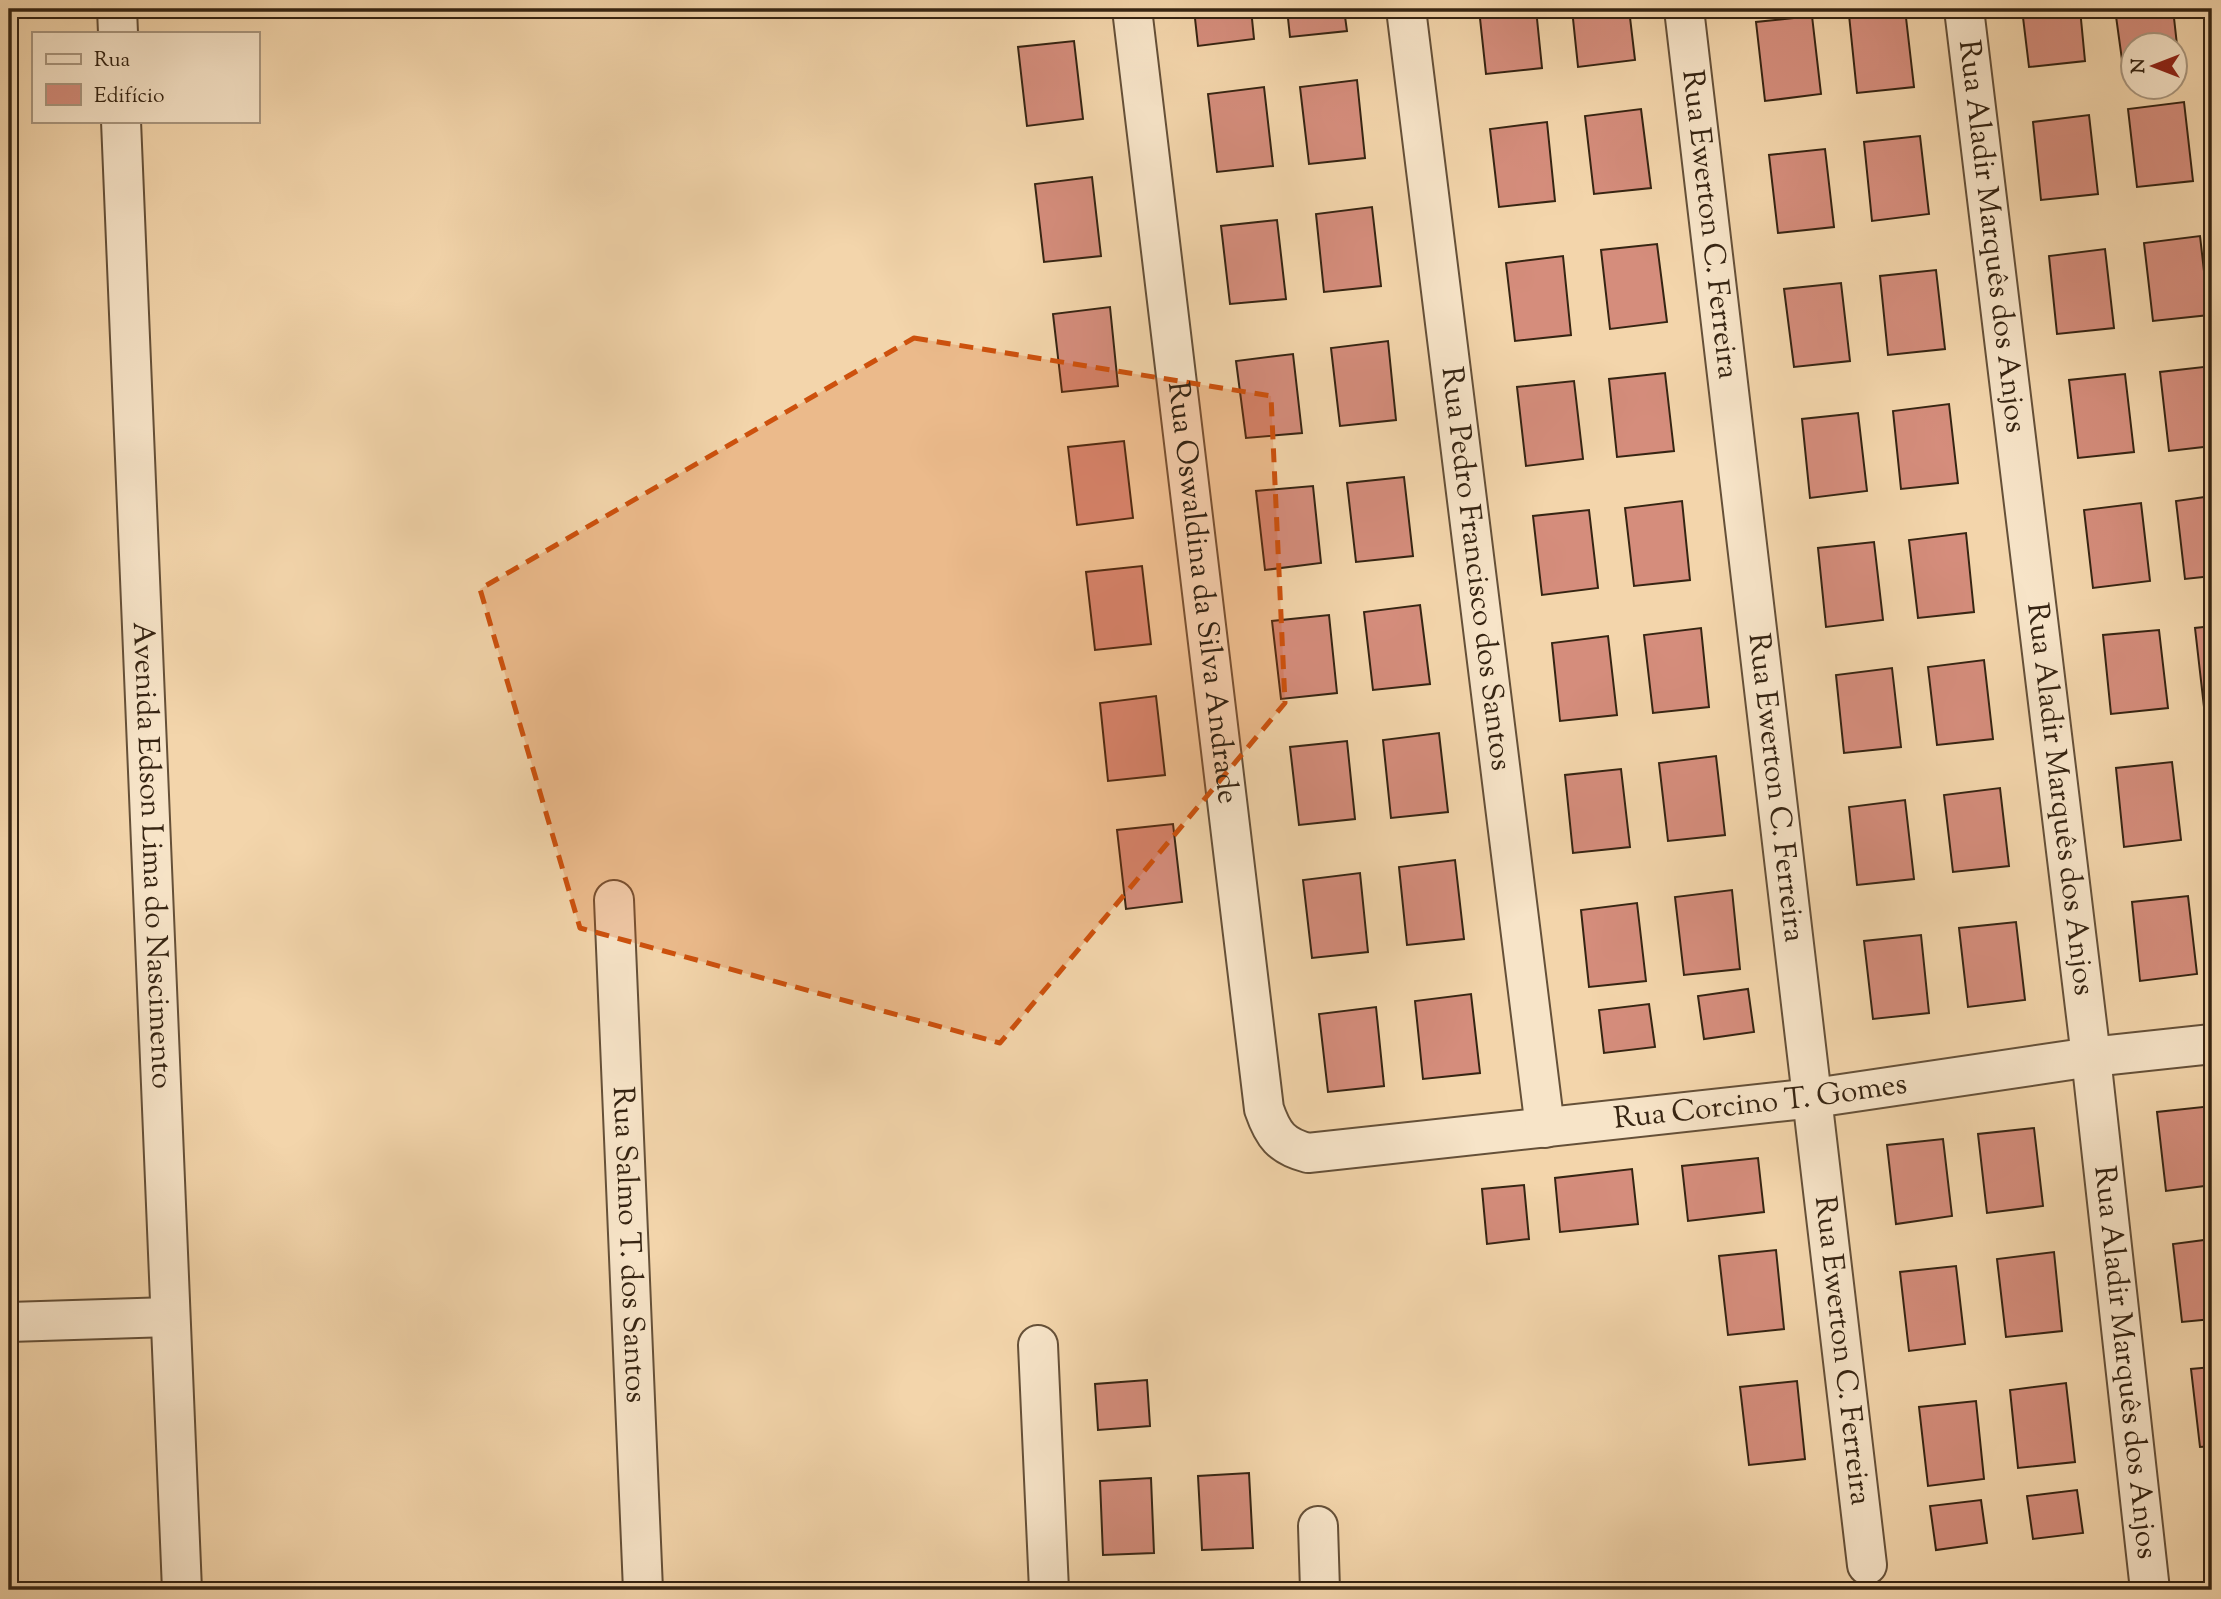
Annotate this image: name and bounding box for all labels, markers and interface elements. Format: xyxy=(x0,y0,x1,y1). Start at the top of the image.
legend xyxy=(32,32,259,122)
north arrow xyxy=(2120,32,2190,102)
street label: Rua Aladir Marquês dos Anjos xyxy=(1946,38,2037,435)
text: Rua xyxy=(94,46,131,76)
text: N xyxy=(2126,58,2153,74)
street label: Rua Ewerton C. Ferreira xyxy=(1670,68,1749,382)
text: Edifício xyxy=(94,82,164,112)
street label: Rua Pedro Francisco dos Santos xyxy=(1429,364,1522,773)
street label: Rua Oswaldina da Silva Andrade xyxy=(1155,379,1249,806)
street label: Rua Aladir Marquês dos Anjos xyxy=(2015,601,2105,998)
street label: Avenida Edson Lima do Nascimento xyxy=(120,621,183,1090)
street label: Rua Ewerton C. Ferreira xyxy=(1736,631,1815,945)
street label: Rua Corcino T. Gomes xyxy=(1611,1063,1910,1141)
street label: Rua Salmo T. dos Santos xyxy=(600,1085,657,1404)
street label: Rua Aladir Marquês dos Anjos xyxy=(2082,1164,2168,1561)
street label: Rua Ewerton C. Ferreira xyxy=(1802,1194,1881,1508)

